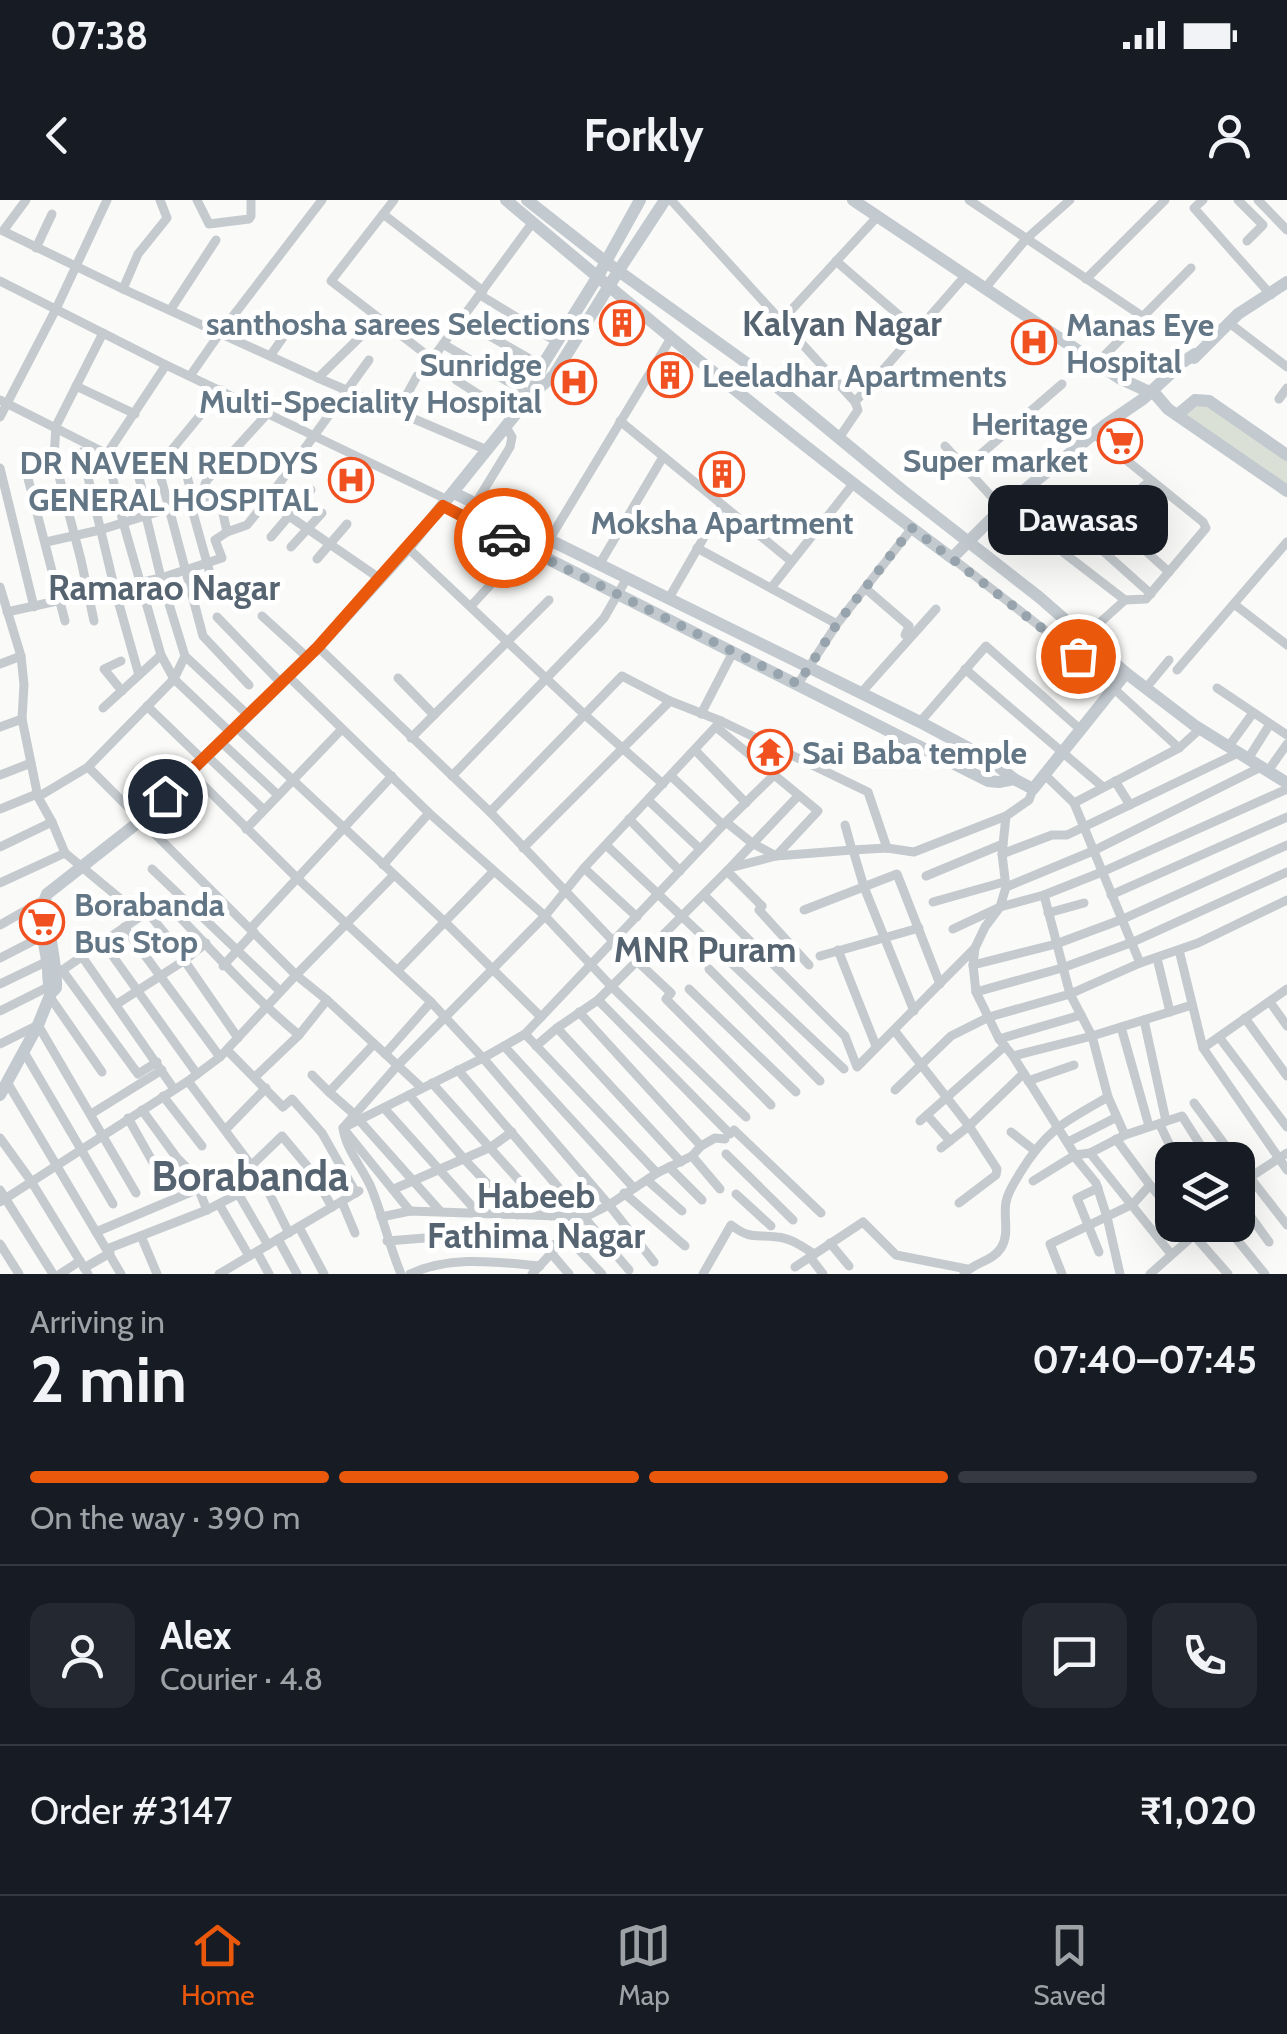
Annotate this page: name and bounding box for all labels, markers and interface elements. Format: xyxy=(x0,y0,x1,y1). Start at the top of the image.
text: 07:38 xyxy=(50,12,148,59)
icon: back xyxy=(30,108,85,163)
text: Forkly xyxy=(583,108,704,162)
icon: person xyxy=(1202,108,1257,163)
building icon: santhosha sarees Selections xyxy=(599,300,645,346)
district label: Kalyan Nagar xyxy=(742,302,942,345)
place label: santhosha sarees Selections xyxy=(206,304,590,343)
place label: Manas Eye Hospital xyxy=(1066,305,1214,381)
hospital icon: Manas Eye Hospital xyxy=(1011,319,1057,365)
place label: Sunridge Multi-Speciality Hospital xyxy=(199,345,542,421)
building icon: Leeladhar Apartments xyxy=(647,352,693,398)
place label: Leeladhar Apartments xyxy=(702,356,1007,395)
hospital icon: Sunridge Multi-Speciality Hospital xyxy=(551,359,597,405)
place label: Heritage Super market xyxy=(903,404,1088,480)
supermarket icon: Heritage Super market xyxy=(1097,418,1143,464)
place label: DR NAVEEN REDDYS GENERAL HOSPITAL xyxy=(19,443,318,519)
building icon: Moksha Apartment xyxy=(699,451,745,497)
hospital icon: DR NAVEEN REDDYS GENERAL HOSPITAL xyxy=(328,457,374,503)
callout: Dawasas xyxy=(988,486,1168,556)
courier xyxy=(454,488,554,588)
text: Dawasas xyxy=(1018,500,1138,539)
place label: Moksha Apartment xyxy=(591,503,853,542)
icon: car xyxy=(477,511,532,566)
district label: Ramarao Nagar xyxy=(48,566,280,609)
pin xyxy=(1036,614,1121,699)
icon: bag xyxy=(1051,629,1106,684)
temple icon: Sai Baba temple xyxy=(747,729,793,775)
place label: Sai Baba temple xyxy=(802,733,1027,772)
pin xyxy=(123,754,208,839)
icon: home xyxy=(138,769,193,824)
place label: Borabanda Bus Stop xyxy=(74,885,225,961)
supermarket icon: Borabanda Bus Stop xyxy=(19,899,65,945)
district label: MNR Puram xyxy=(614,928,796,971)
map controls xyxy=(1155,1142,1255,1242)
button: layers xyxy=(1155,1142,1255,1242)
district label: Borabanda xyxy=(151,1150,349,1202)
district label: Habeeb Fathima Nagar xyxy=(427,1174,645,1257)
text: Arriving in xyxy=(30,1302,165,1341)
text: 07:40–07:45 xyxy=(1032,1336,1257,1383)
text: 2 min xyxy=(30,1339,187,1418)
text: On the way · 390 m xyxy=(30,1498,300,1537)
button: person xyxy=(30,1603,135,1708)
button: chat xyxy=(1022,1603,1127,1708)
button: phone xyxy=(1152,1603,1257,1708)
text: Alex xyxy=(160,1612,231,1659)
text: Courier · 4.8 xyxy=(160,1659,323,1698)
text: Order #3147 xyxy=(30,1787,232,1834)
text: ₹1,020 xyxy=(1140,1787,1257,1834)
tab: Home xyxy=(181,1918,255,2012)
tab: Map xyxy=(616,1918,671,2012)
tab: Saved xyxy=(1033,1918,1106,2012)

